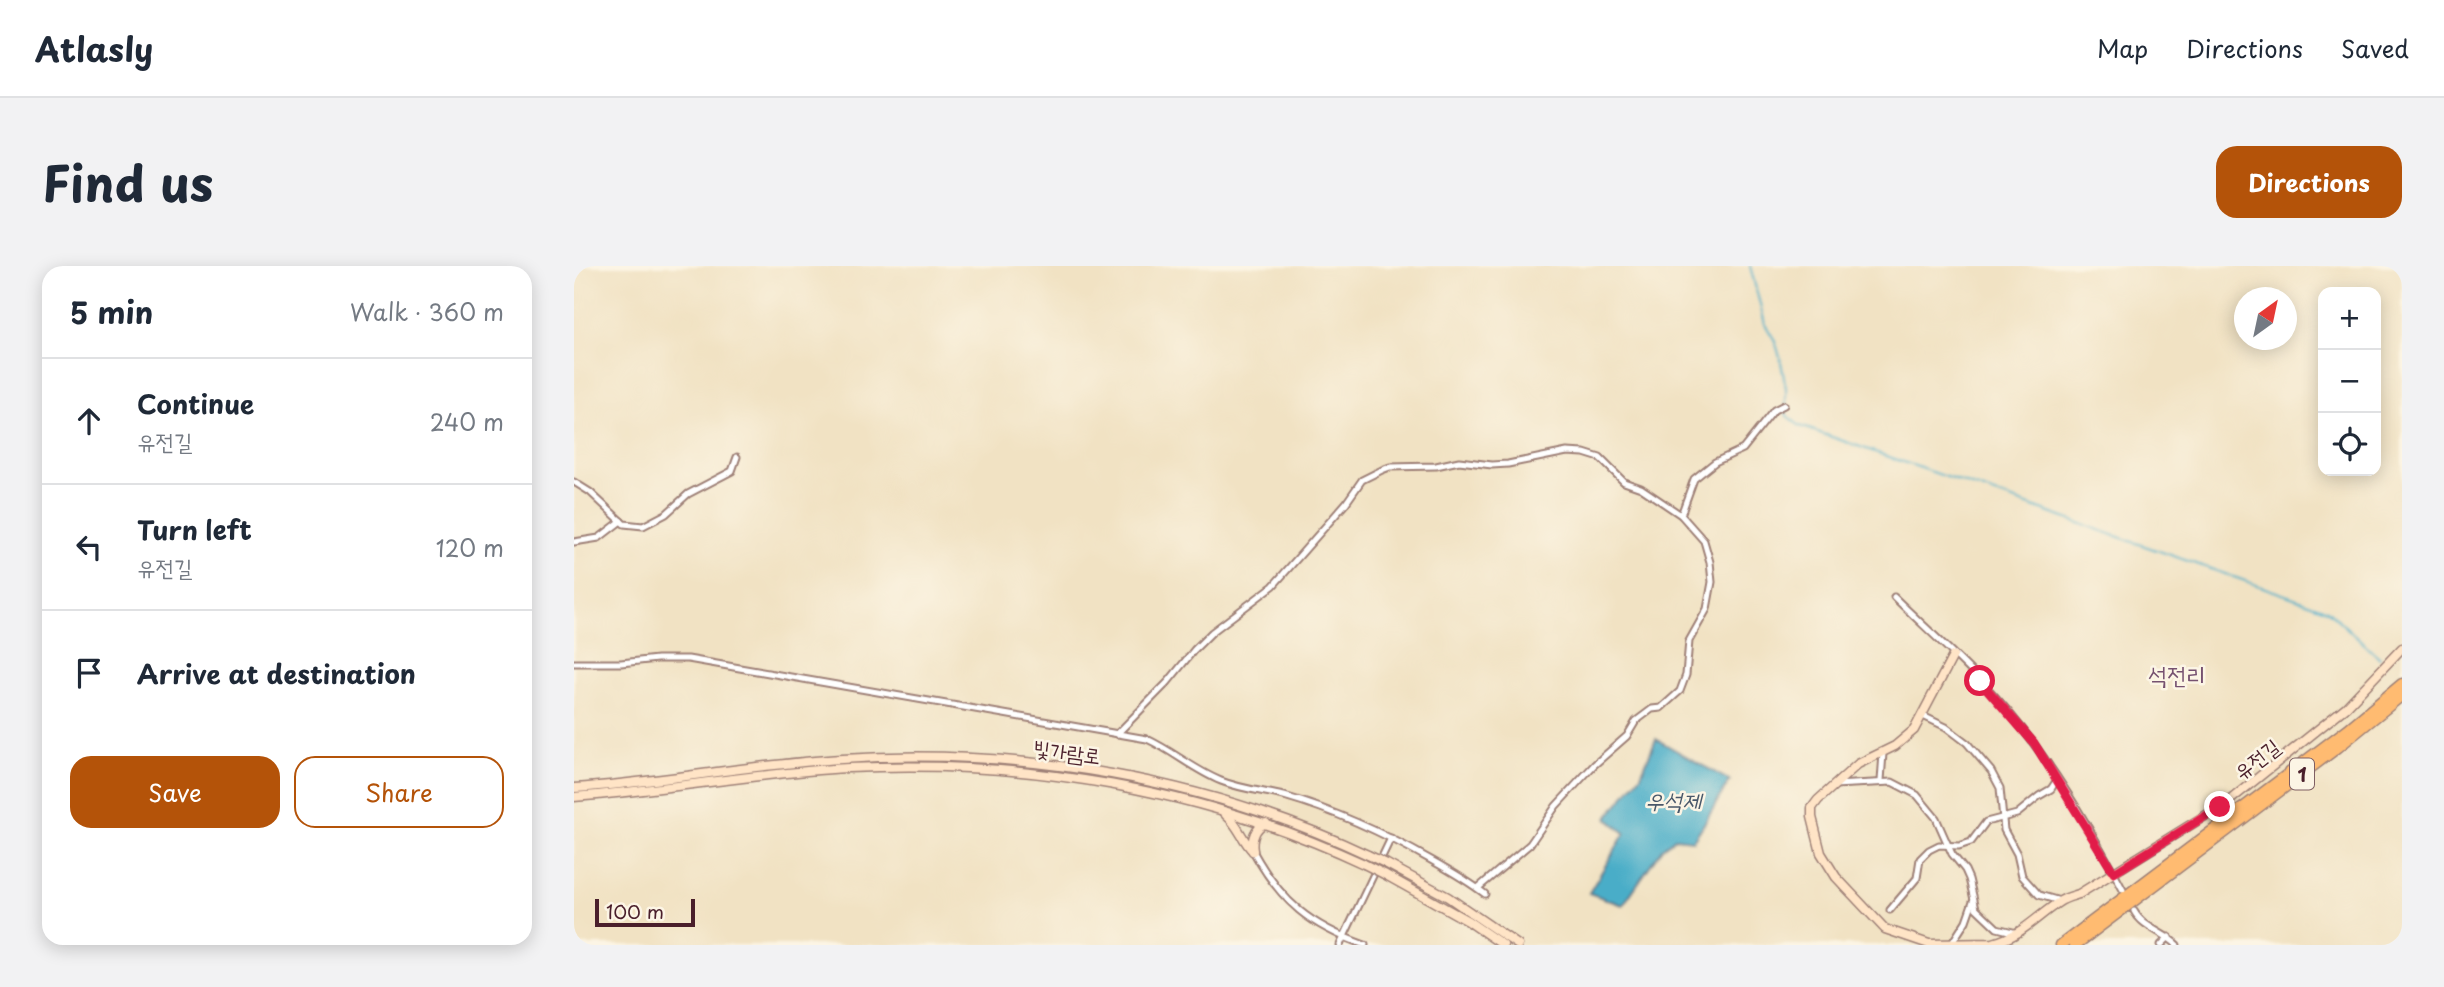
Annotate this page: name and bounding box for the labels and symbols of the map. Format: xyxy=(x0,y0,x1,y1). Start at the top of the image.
north arrow xyxy=(2234,287,2297,350)
district label: 석전리 xyxy=(2148,656,2206,692)
route start xyxy=(1964,665,1995,696)
street label: 유전길 xyxy=(2226,730,2286,786)
street label: 빛가람로 xyxy=(1032,731,1102,771)
road number: 1 xyxy=(2290,758,2314,790)
water label: 우석제 xyxy=(1645,782,1704,817)
route end xyxy=(2204,791,2235,822)
scale bar xyxy=(595,896,695,928)

